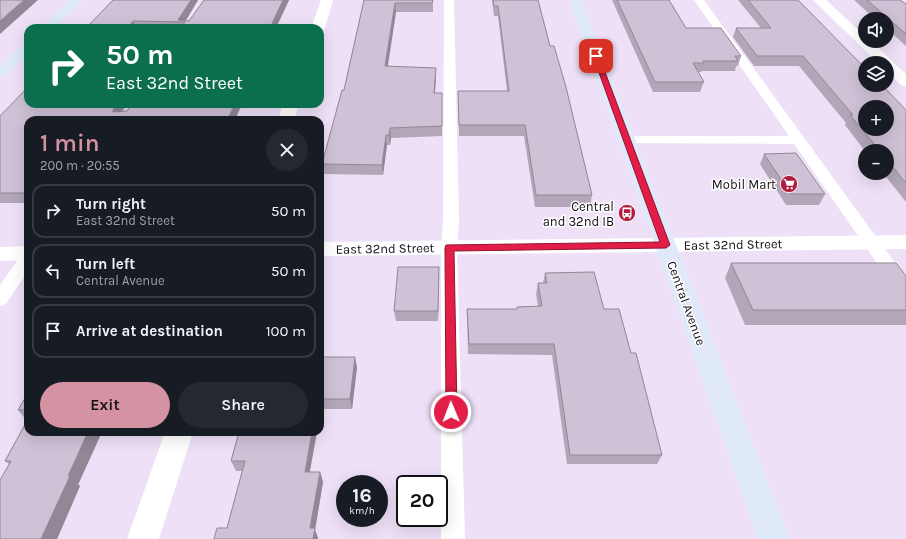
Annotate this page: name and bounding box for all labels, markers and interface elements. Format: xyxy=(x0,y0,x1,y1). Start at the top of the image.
map controls xyxy=(858,12,894,180)
button: sound xyxy=(858,12,894,48)
text: 50 m xyxy=(106,38,174,71)
pin xyxy=(579,39,613,73)
icon: right xyxy=(40,40,92,92)
icon: arrive xyxy=(585,45,607,67)
button: layers xyxy=(858,56,894,92)
text: East 32nd Street xyxy=(106,72,243,94)
button: + xyxy=(858,100,894,136)
text: 1 min xyxy=(40,129,100,157)
button: close xyxy=(266,129,308,171)
button: − xyxy=(858,144,894,180)
text: 200 m · 20:55 xyxy=(40,158,120,173)
supermarket icon: Mobil Mart xyxy=(779,174,799,194)
place label: Mobil Mart xyxy=(712,177,776,192)
text: Turn right xyxy=(76,195,146,213)
place label: Central and 32nd IB xyxy=(543,199,614,229)
icon: right xyxy=(42,200,64,222)
text: 50 m xyxy=(271,202,306,220)
bus stop icon: Central and 32nd IB xyxy=(617,203,637,223)
text: East 32nd Street xyxy=(76,213,175,228)
street label: East 32nd Street xyxy=(683,236,783,253)
street label: East 32nd Street xyxy=(335,240,435,257)
text: Turn left xyxy=(76,255,135,273)
street label: Central Avenue xyxy=(664,259,709,348)
icon: left xyxy=(42,260,64,282)
text: 50 m xyxy=(271,262,306,280)
text: Central Avenue xyxy=(76,273,165,288)
icon: arrive xyxy=(42,320,64,342)
text: Arrive at destination xyxy=(76,322,223,340)
text: 100 m xyxy=(266,322,306,340)
button: Exit xyxy=(40,382,170,428)
button: Share xyxy=(178,382,308,428)
position arrow xyxy=(430,391,472,433)
speed limit sign: 20 xyxy=(396,475,448,527)
text: 16 xyxy=(352,484,372,507)
text: km/h xyxy=(349,505,375,517)

